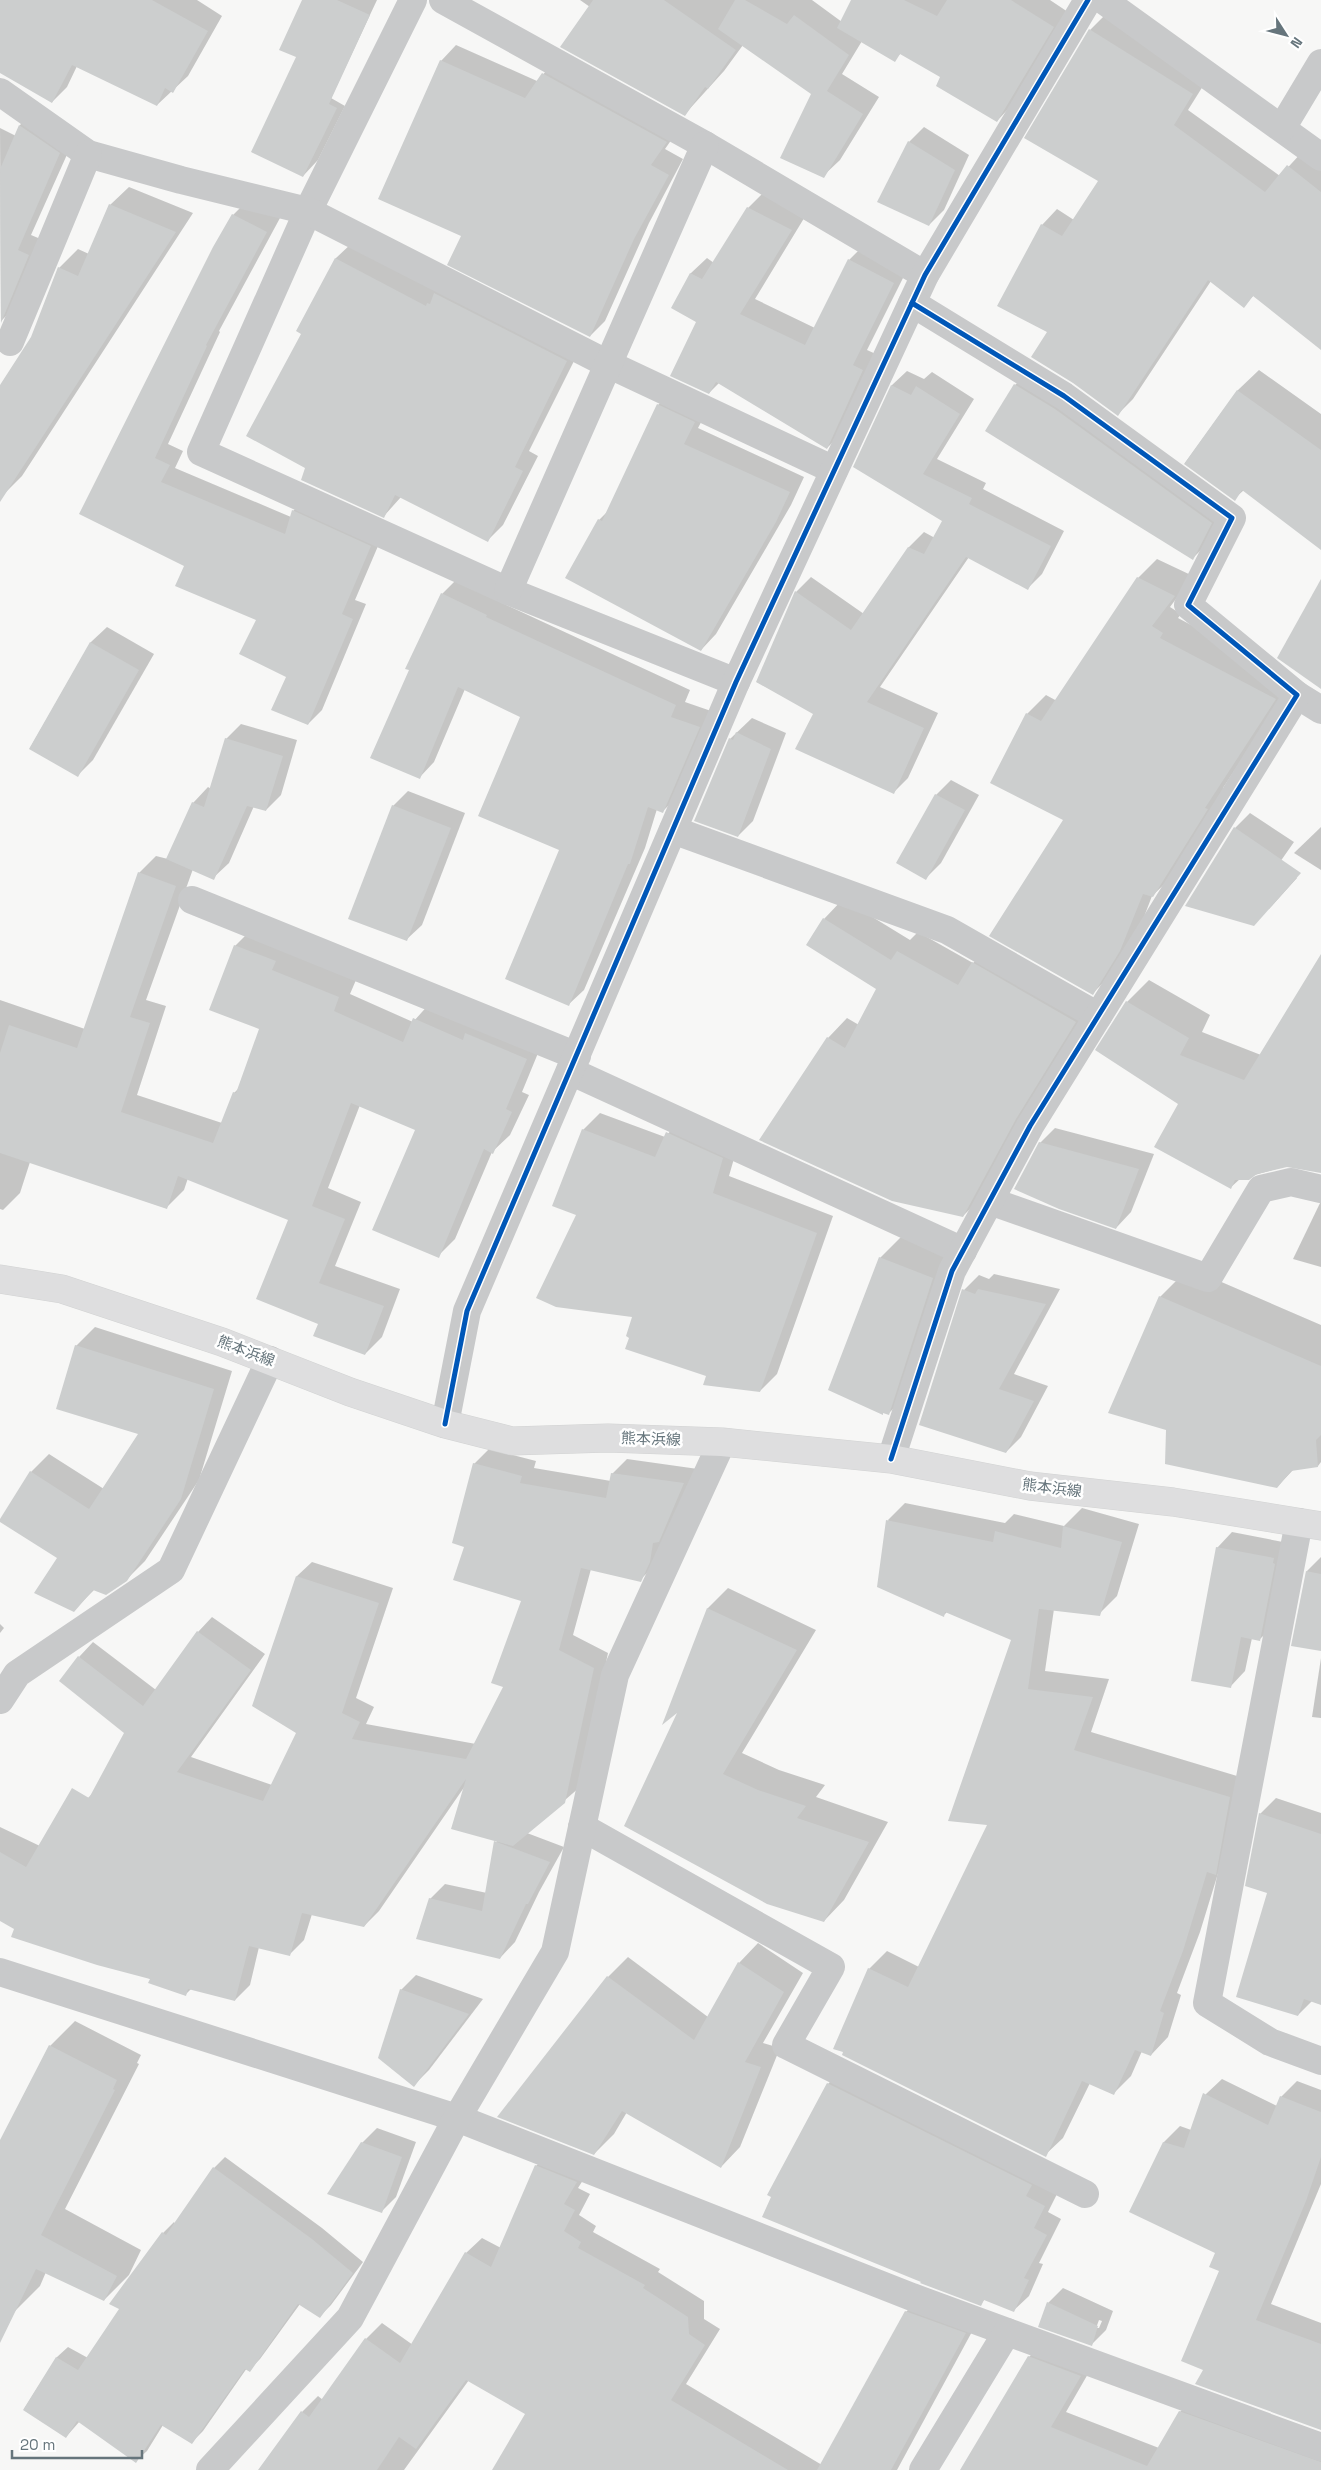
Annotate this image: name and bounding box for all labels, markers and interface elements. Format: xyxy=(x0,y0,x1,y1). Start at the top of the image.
north arrow xyxy=(1261,10,1311,60)
text: N xyxy=(1286,34,1307,52)
street label: 熊本浜線 xyxy=(215,1331,278,1370)
street label: 熊本浜線 xyxy=(621,1428,681,1449)
street label: 熊本浜線 xyxy=(1021,1474,1083,1501)
scale bar xyxy=(12,2428,142,2460)
text: 20 m xyxy=(20,2435,55,2454)

